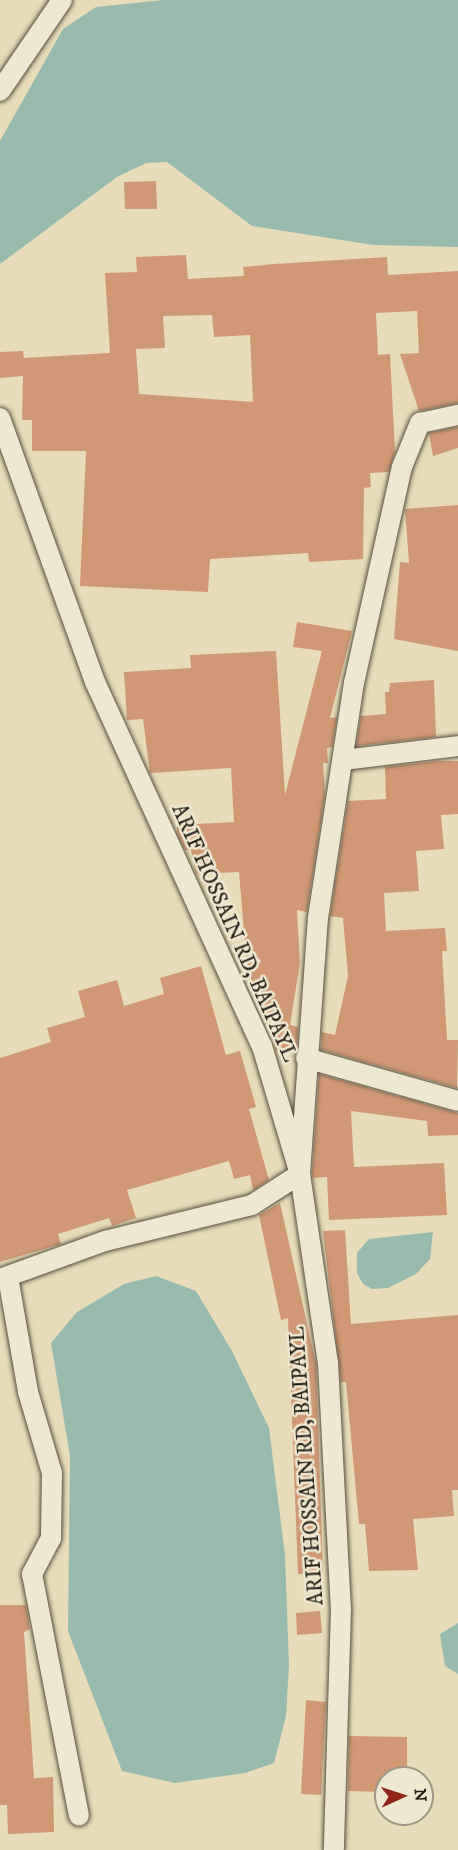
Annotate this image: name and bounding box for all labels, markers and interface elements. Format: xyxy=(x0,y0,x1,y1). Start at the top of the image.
street label: ARIF HOSSAIN RD, BAIPAYL xyxy=(166,800,302,1066)
street label: ARIF HOSSAIN RD, BAIPAYL xyxy=(285,1326,329,1606)
north arrow xyxy=(374,1766,434,1826)
text: N xyxy=(410,1788,430,1802)

